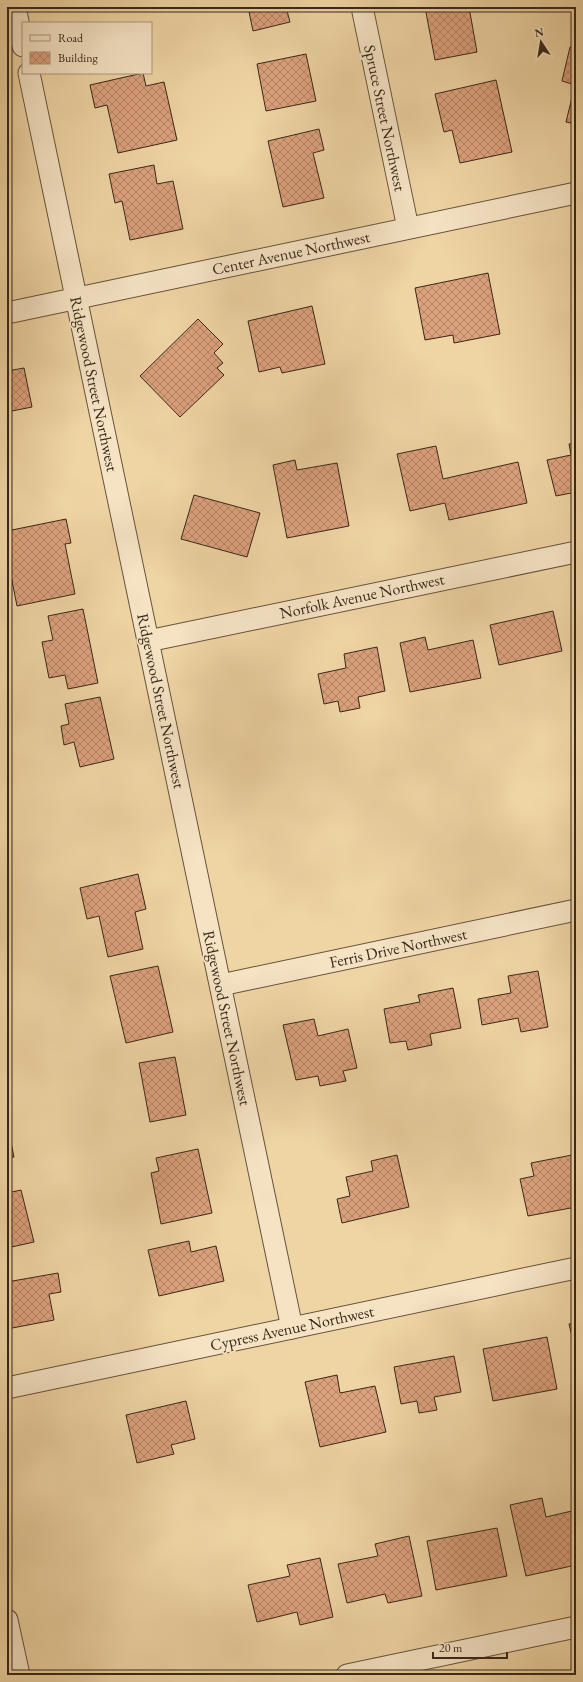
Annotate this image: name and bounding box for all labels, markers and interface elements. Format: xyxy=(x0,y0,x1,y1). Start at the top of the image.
legend xyxy=(22,22,152,74)
north arrow xyxy=(521,22,561,62)
text: N xyxy=(533,24,545,40)
text: Road xyxy=(58,30,84,46)
street label: Spruce Street Northwest xyxy=(359,43,411,193)
text: Building xyxy=(58,50,99,66)
street label: Center Avenue Northwest xyxy=(210,226,372,280)
street label: Ridgewood Street Northwest xyxy=(65,295,123,473)
street label: Norfolk Avenue Northwest xyxy=(278,568,446,624)
street label: Ridgewood Street Northwest xyxy=(132,612,190,790)
street label: Ferris Drive Northwest xyxy=(327,923,469,973)
street label: Ridgewood Street Northwest xyxy=(198,929,256,1107)
street label: Cypress Avenue Northwest xyxy=(208,1300,376,1356)
scale bar xyxy=(433,1634,507,1660)
text: 20 m xyxy=(439,1640,463,1656)

